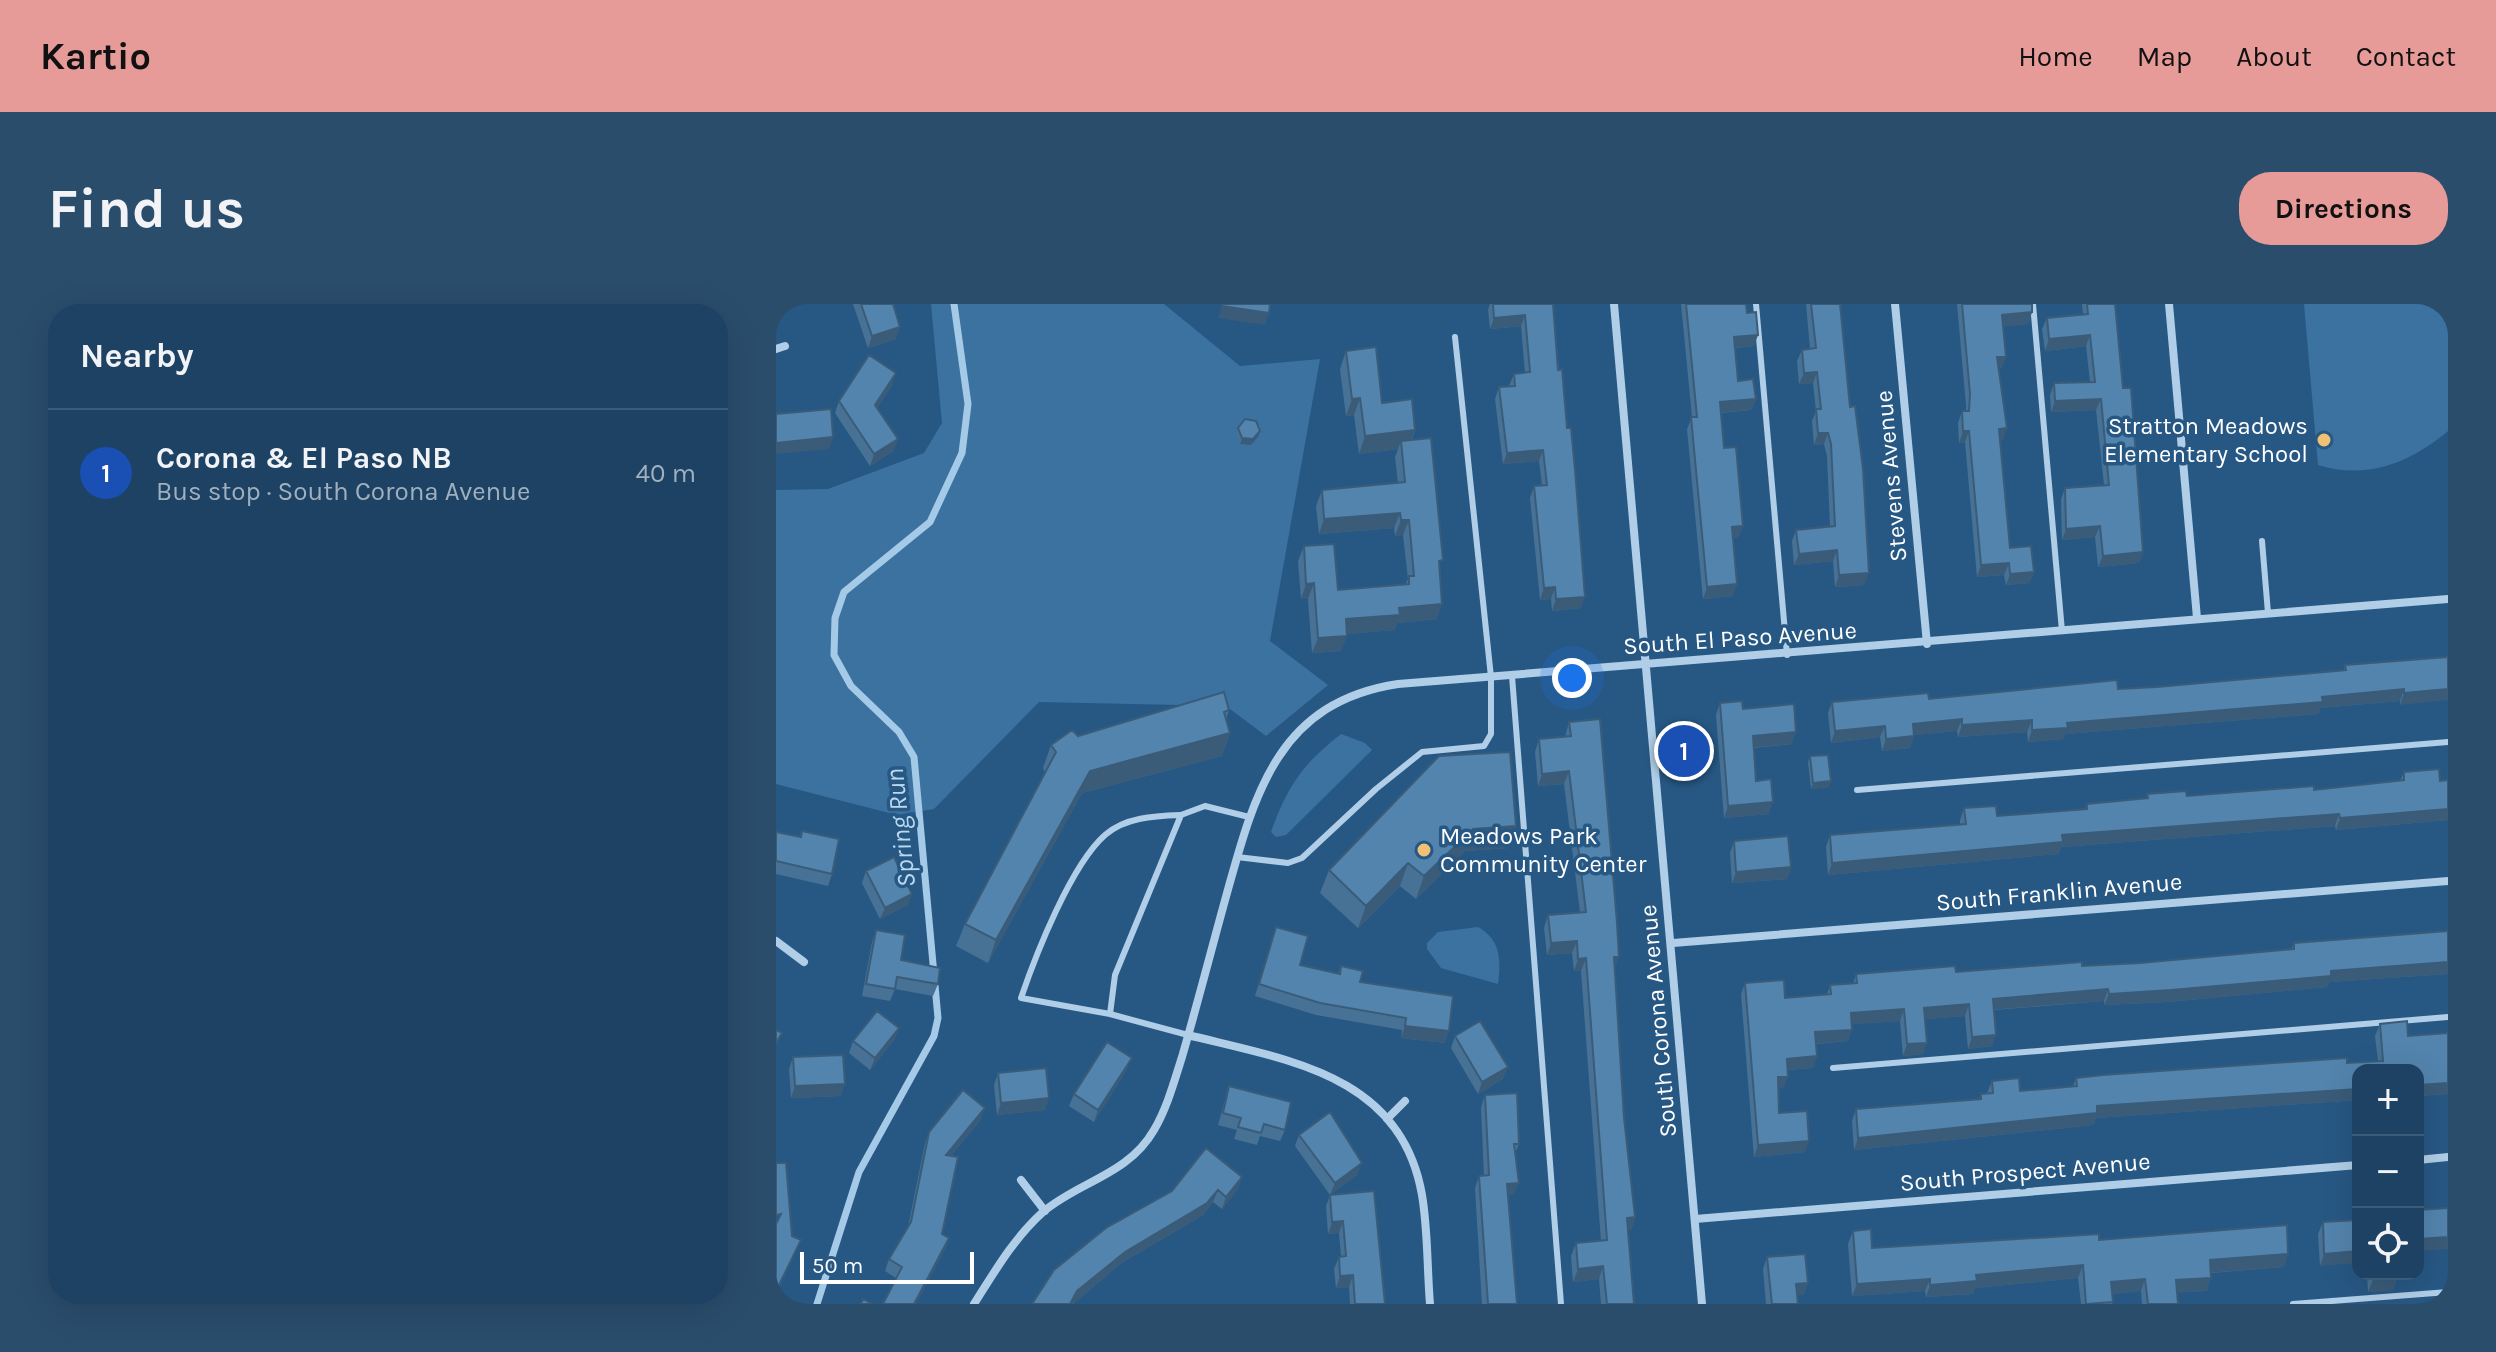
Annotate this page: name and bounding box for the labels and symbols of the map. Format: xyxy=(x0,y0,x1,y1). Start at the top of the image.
street label: Stevens Avenue xyxy=(1870,389,1912,563)
place label: Stratton Meadows Elementary School xyxy=(2104,412,2308,468)
marker: Stratton Meadows Elementary School xyxy=(2315,431,2333,449)
street label: South El Paso Avenue xyxy=(1622,616,1858,660)
your location xyxy=(1552,658,1592,698)
pin: 1 xyxy=(1658,721,1710,781)
water label: Spring Run xyxy=(879,767,922,889)
place label: Meadows Park Community Center xyxy=(1440,822,1647,878)
marker: Meadows Park Community Center xyxy=(1415,841,1433,859)
street label: South Franklin Avenue xyxy=(1935,867,2183,917)
street label: South Corona Avenue xyxy=(1634,904,1682,1138)
street label: South Prospect Avenue xyxy=(1899,1147,2151,1197)
scale bar xyxy=(800,1248,974,1284)

